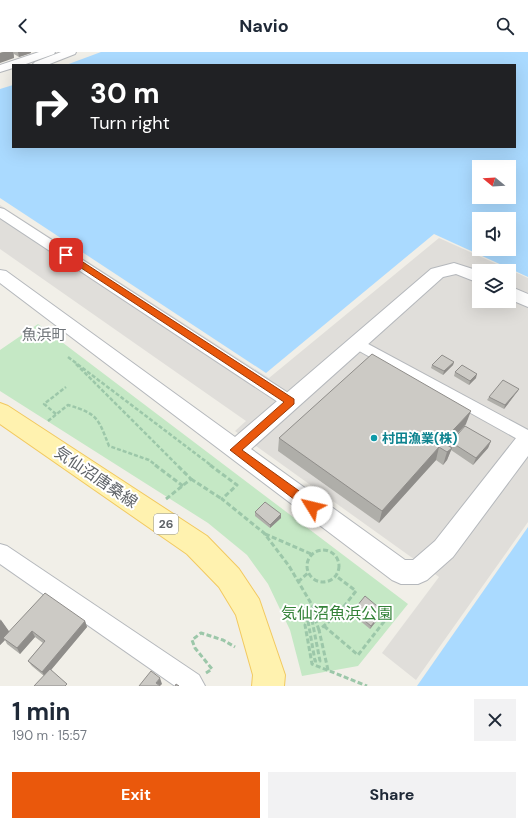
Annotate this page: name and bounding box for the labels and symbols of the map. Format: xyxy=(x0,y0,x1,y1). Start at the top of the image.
north arrow xyxy=(472,160,516,204)
pin xyxy=(49,238,83,272)
district label: 魚浜町 xyxy=(21,325,67,345)
place label: 村田漁業(株) xyxy=(382,430,458,447)
marker: 村田漁業(株) xyxy=(369,433,379,443)
street label: 気仙沼唐桑線 xyxy=(50,441,142,513)
position arrow xyxy=(291,486,333,528)
road number: 26 xyxy=(154,514,178,534)
park label: 気仙沼魚浜公園 xyxy=(281,603,393,624)

